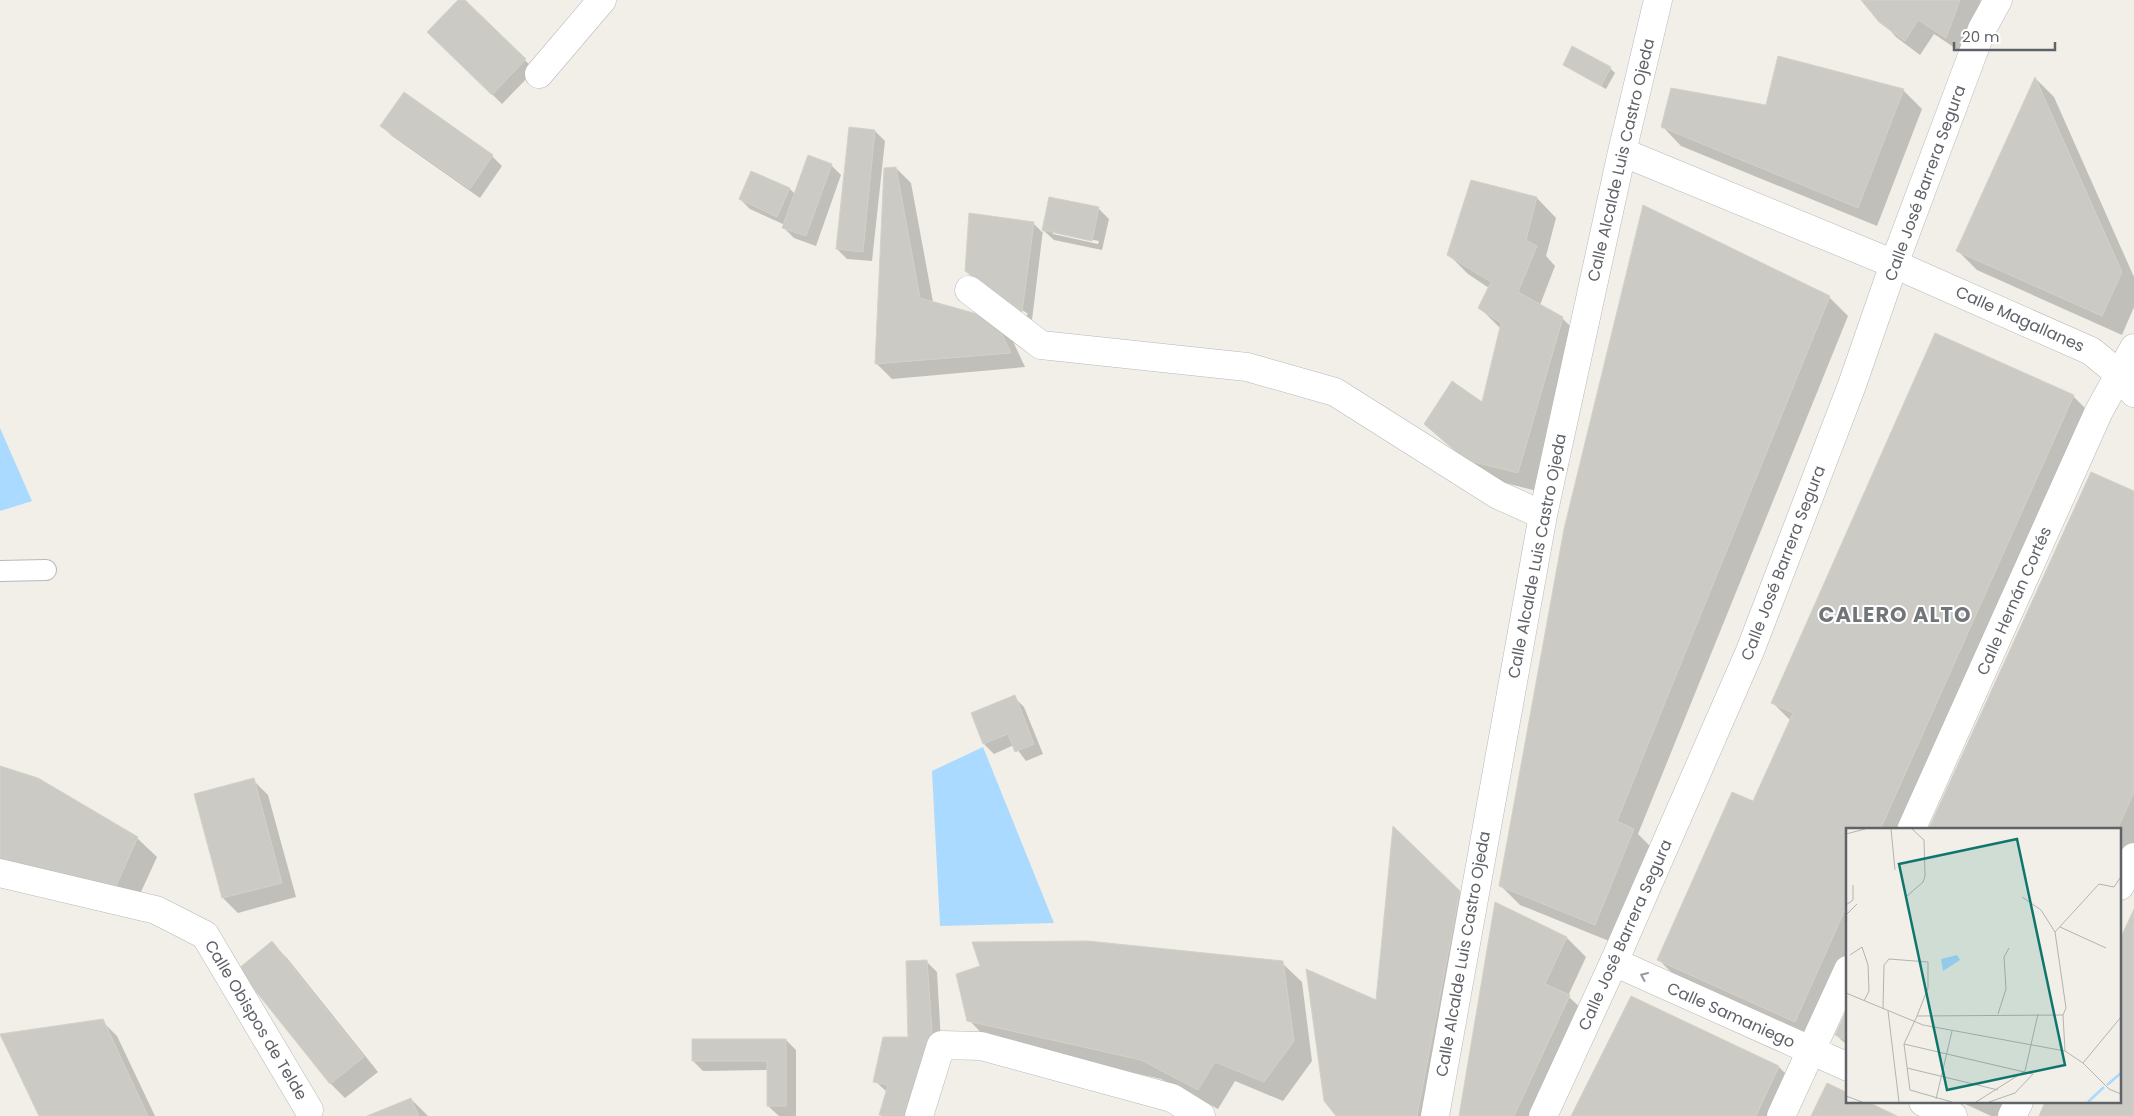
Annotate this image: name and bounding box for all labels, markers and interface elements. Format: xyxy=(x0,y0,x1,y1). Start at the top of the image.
scale bar xyxy=(1954,20,2055,52)
text: 20 m xyxy=(1962,26,2000,47)
street label: Calle Alcalde Luis Castro Ojeda xyxy=(1582,36,1660,284)
street label: Calle José Barrera Segura xyxy=(1879,82,1971,284)
street label: Calle Magallanes xyxy=(1952,280,2088,358)
street label: Calle Alcalde Luis Castro Ojeda xyxy=(1502,432,1572,680)
street label: Calle José Barrera Segura xyxy=(1735,462,1831,664)
street label: Calle Hernán Cortés xyxy=(1971,523,2057,679)
district label: CALERO ALTO xyxy=(1819,600,1971,629)
inset map xyxy=(1846,828,2122,1104)
street label: Calle Alcalde Luis Castro Ojeda xyxy=(1430,829,1496,1079)
street label: Calle José Barrera Segura xyxy=(1572,836,1678,1034)
street label: Calle Obispos de Telde xyxy=(199,936,313,1104)
one-way arrow xyxy=(1640,971,1649,982)
street label: Calle Samaniego xyxy=(1663,976,1799,1054)

